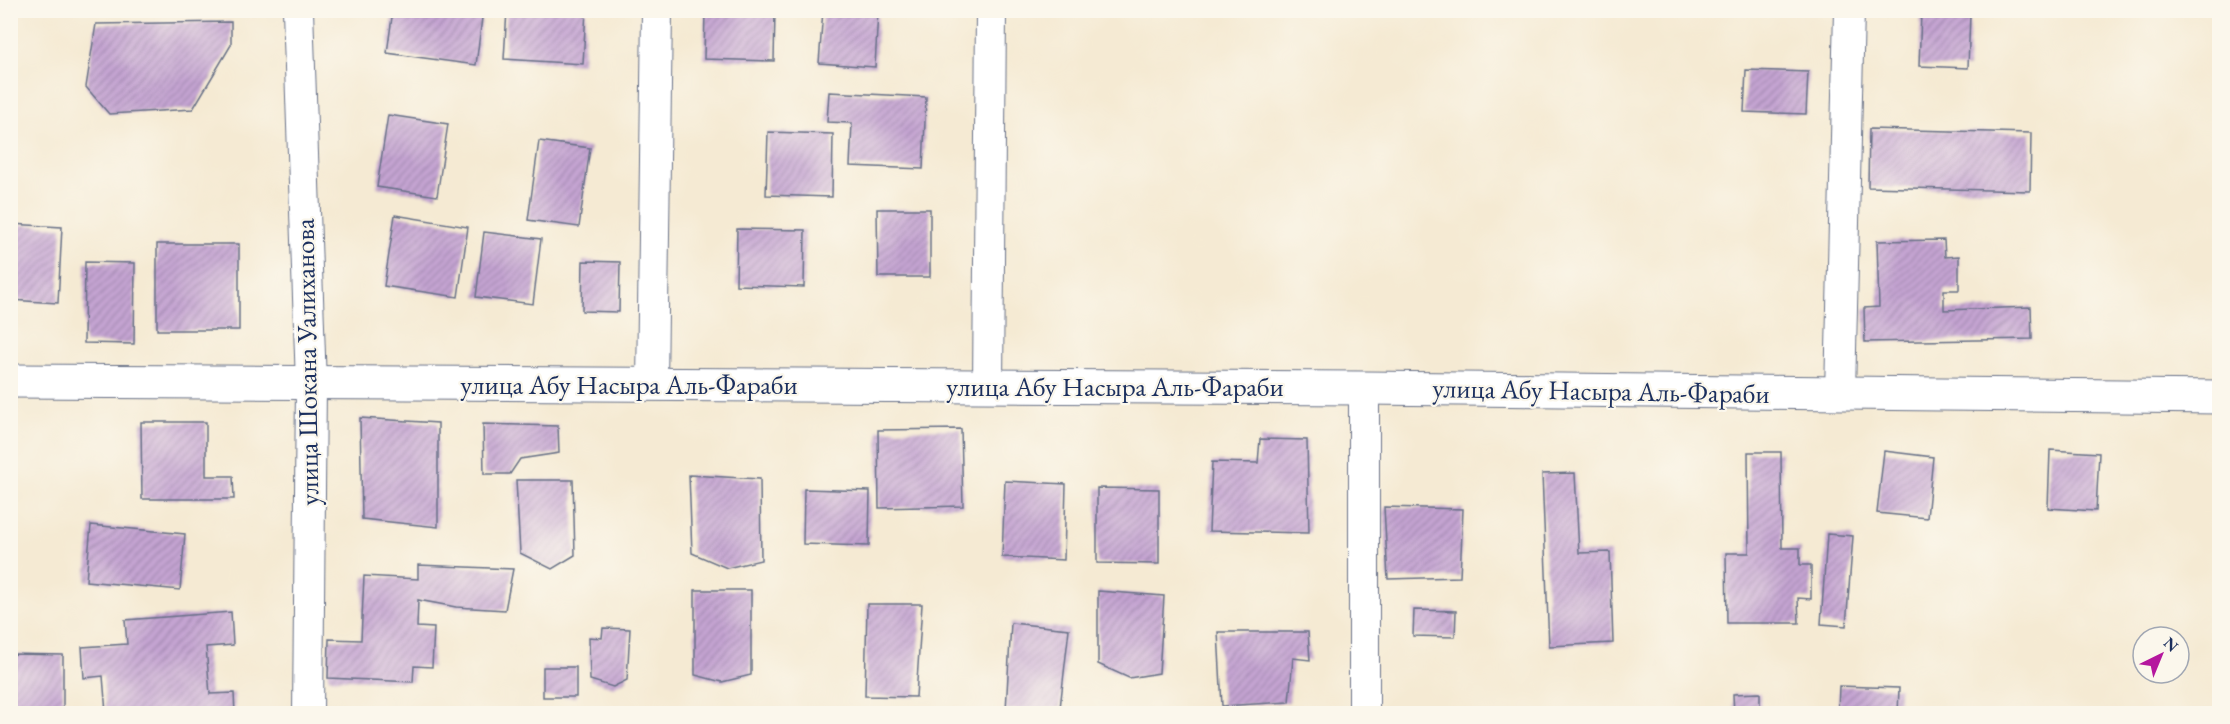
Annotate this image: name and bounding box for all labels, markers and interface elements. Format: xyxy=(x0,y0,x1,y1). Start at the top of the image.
street label: улица Шокана Уалиханова xyxy=(286,218,327,506)
street label: улица Абу Насыра Аль-Фараби xyxy=(460,367,798,402)
street label: улица Абу Насыра Аль-Фараби xyxy=(946,369,1284,404)
street label: улица Абу Насыра Аль-Фараби xyxy=(1432,370,1770,411)
north arrow xyxy=(2131,625,2191,685)
text: N xyxy=(2159,632,2183,657)

